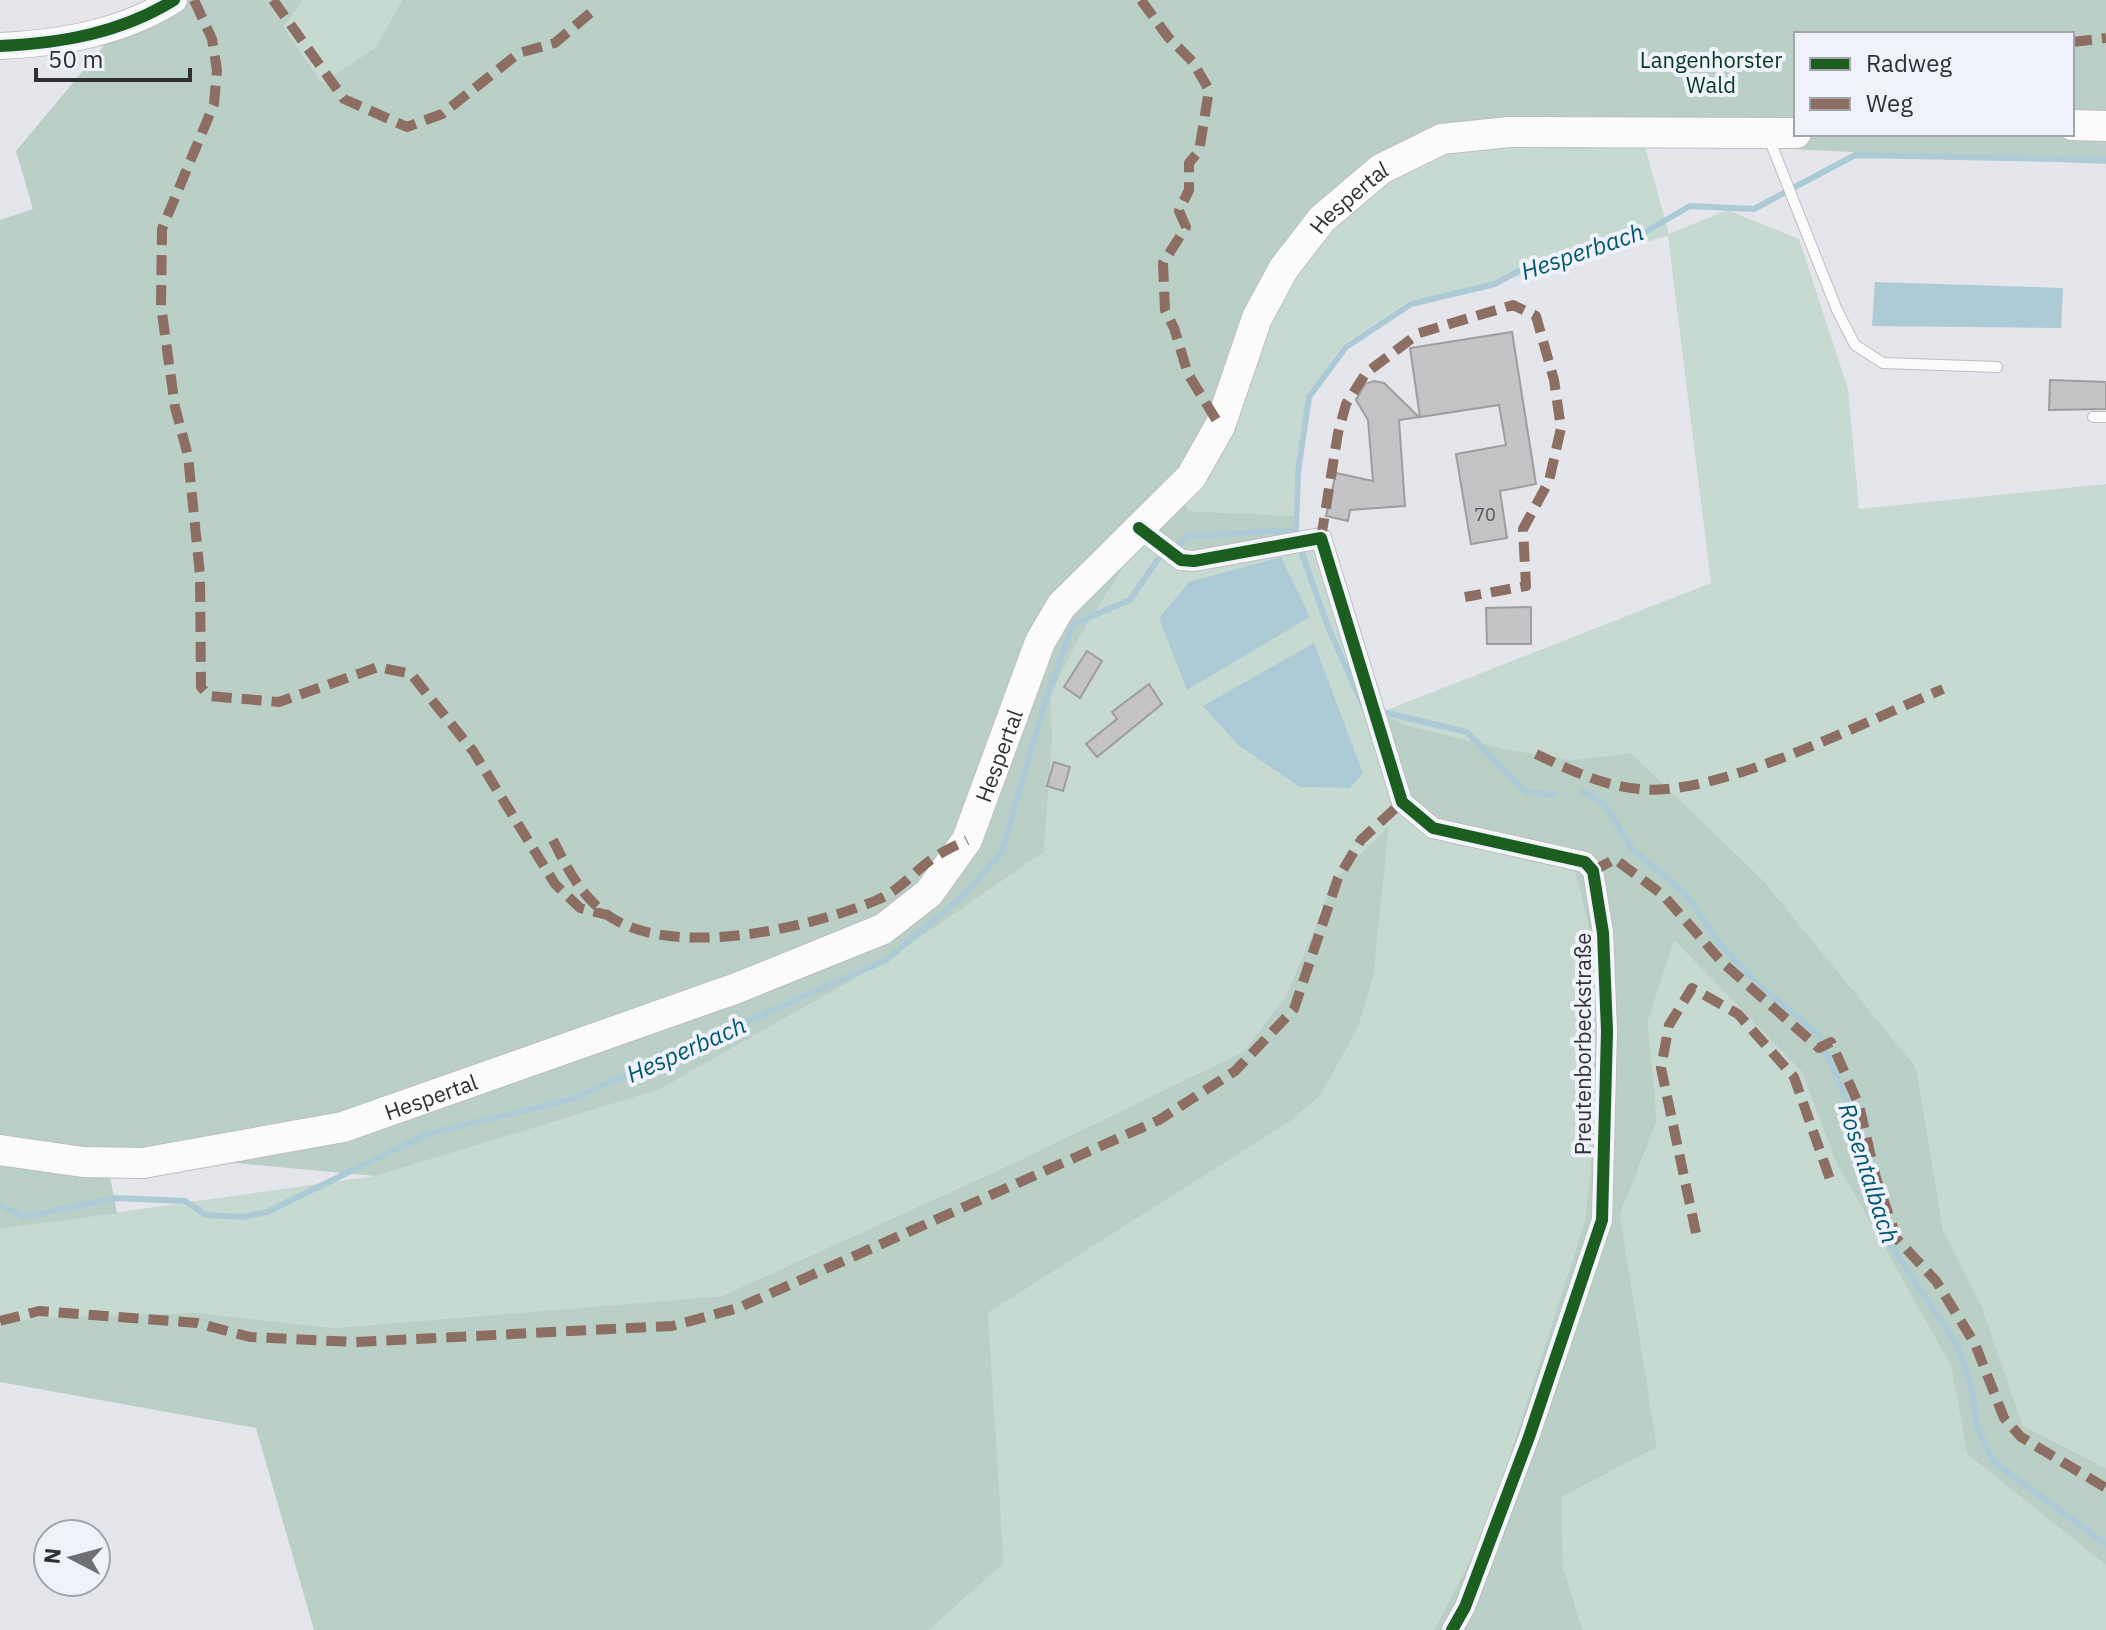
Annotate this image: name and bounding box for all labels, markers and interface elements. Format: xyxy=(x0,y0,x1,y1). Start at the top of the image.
scale bar xyxy=(36,32,190,82)
legend xyxy=(1794,32,2074,136)
text: 50 m xyxy=(48,43,103,75)
park label: Langenhorster Wald xyxy=(1640,45,1782,99)
text: Radweg xyxy=(1866,47,1952,79)
text: Weg xyxy=(1866,87,1913,119)
street label: Hespertal xyxy=(1302,154,1392,239)
water label: Hesperbach xyxy=(1516,215,1648,287)
house number: 70 xyxy=(1474,503,1496,526)
street label: Hespertal xyxy=(968,705,1028,806)
street label: Preutenborbeckstraße xyxy=(1568,933,1597,1155)
water label: Hesperbach xyxy=(621,1008,751,1090)
street label: Hespertal xyxy=(380,1066,481,1126)
water label: Rosentalbach xyxy=(1831,1099,1907,1247)
north arrow xyxy=(32,1518,112,1598)
text: N xyxy=(36,1546,67,1565)

